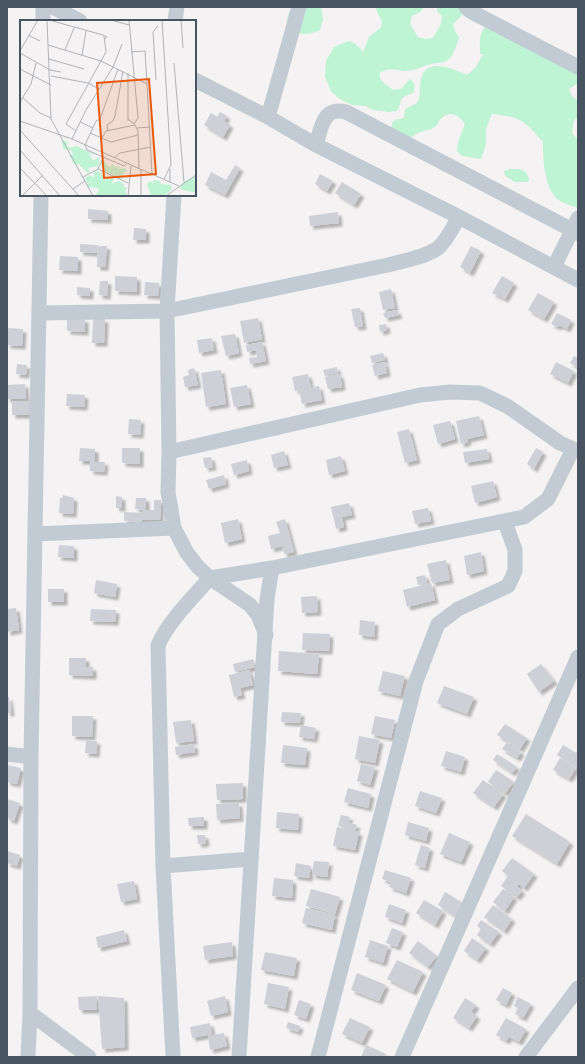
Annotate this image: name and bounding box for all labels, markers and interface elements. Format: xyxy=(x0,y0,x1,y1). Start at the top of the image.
inset map xyxy=(20,20,196,196)

